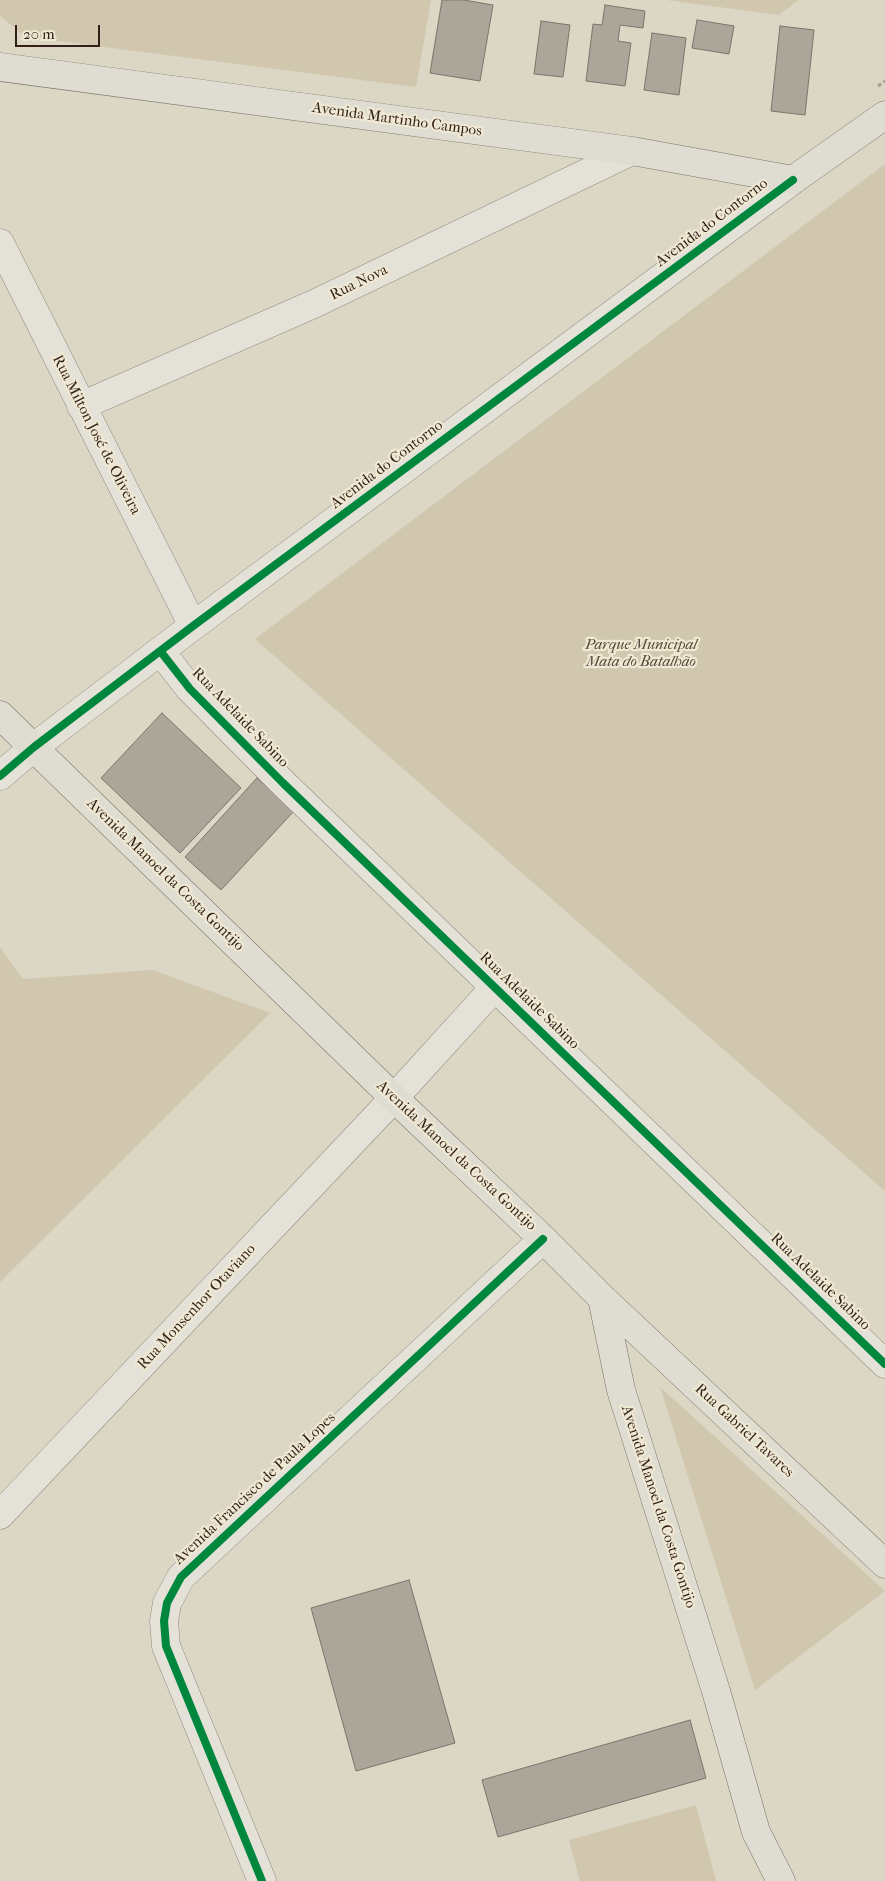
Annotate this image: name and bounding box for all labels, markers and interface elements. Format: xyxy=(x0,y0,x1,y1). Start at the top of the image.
scale bar xyxy=(18,15,102,47)
text: 20 m xyxy=(23,25,55,43)
street label: Avenida Martinho Campos xyxy=(311,99,483,141)
street label: Avenida do Contorno xyxy=(652,175,772,271)
street label: Rua Nova xyxy=(327,261,391,305)
street label: Rua Milton José de Oliveira xyxy=(48,352,144,518)
street label: Avenida do Contorno xyxy=(327,417,447,513)
park label: Parque Municipal Mata do Batalhão xyxy=(585,636,697,671)
street label: Rua Adelaide Sabino xyxy=(188,664,292,772)
street label: Avenida Manoel da Costa Gontijo xyxy=(83,795,247,955)
street label: Rua Adelaide Sabino xyxy=(475,949,583,1053)
street label: Avenida Manoel da Costa Gontijo xyxy=(372,1077,540,1235)
street label: Rua Adelaide Sabino xyxy=(766,1230,874,1334)
street label: Rua Monsenhor Otaviano xyxy=(134,1240,260,1374)
street label: Rua Gabriel Tavares xyxy=(691,1380,797,1482)
street label: Avenida Manoel da Costa Gontijo xyxy=(617,1403,699,1611)
street label: Avenida Francisco de Paula Lopes xyxy=(170,1409,340,1569)

